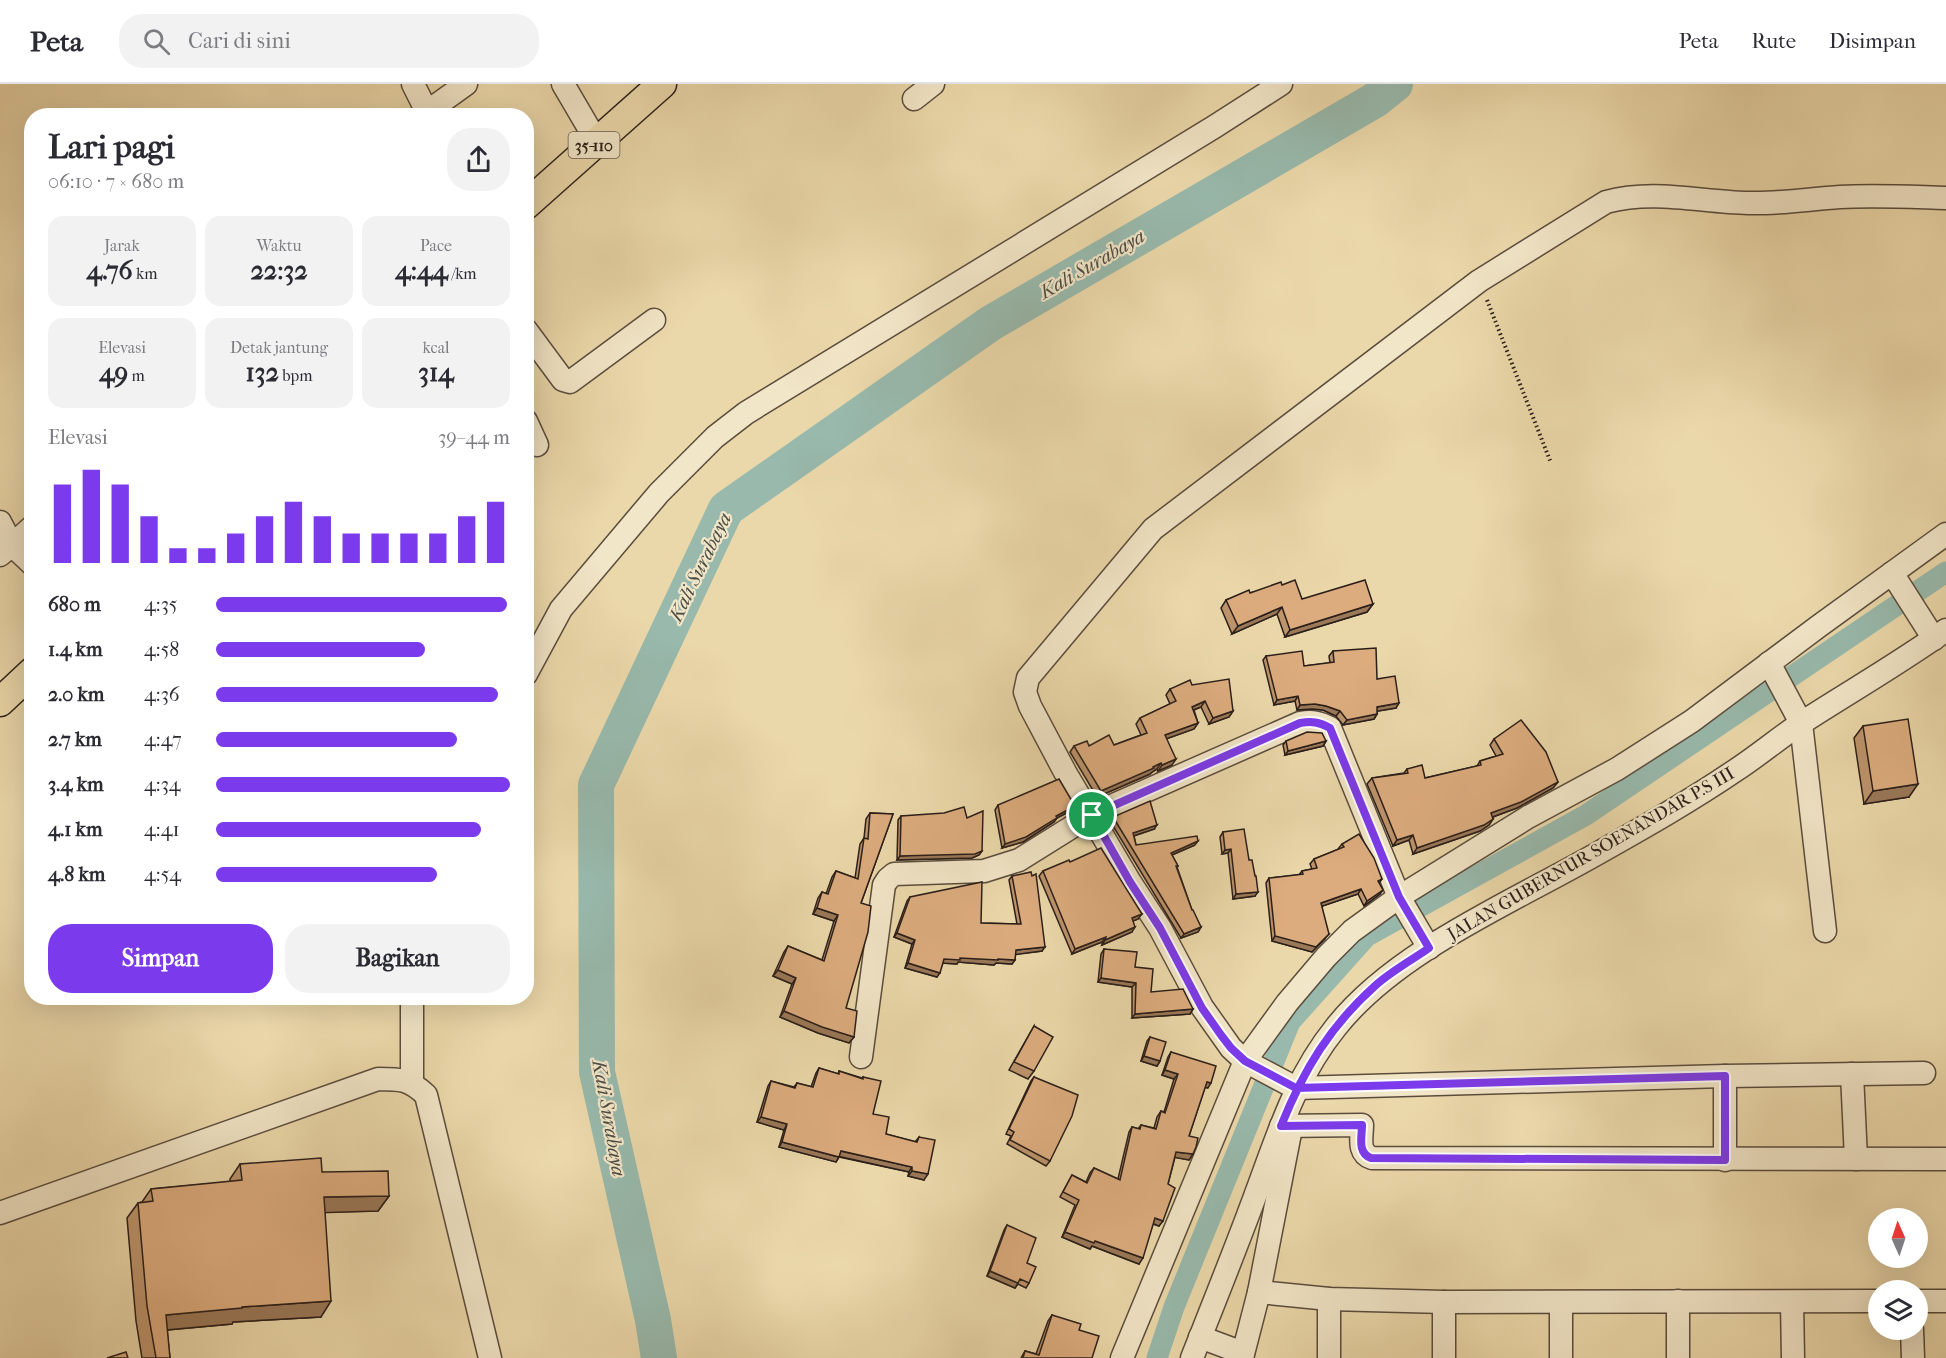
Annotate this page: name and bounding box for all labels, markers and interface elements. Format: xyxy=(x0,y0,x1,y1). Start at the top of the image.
search box xyxy=(119,14,539,68)
text: Peta xyxy=(30,25,83,58)
icon: search xyxy=(140,25,173,58)
text: Cari di sini xyxy=(188,28,291,54)
text: Peta xyxy=(1679,29,1718,53)
text: Rute xyxy=(1751,29,1796,53)
text: Disimpan xyxy=(1829,29,1916,53)
text: Lari pagi xyxy=(48,128,175,167)
button: share xyxy=(447,128,510,191)
road number: 35-110 xyxy=(568,132,620,158)
text: 06:10 · 7 × 680 m xyxy=(48,170,184,193)
water label: Kali Surabaya xyxy=(1033,225,1149,304)
text: Jarak xyxy=(104,236,140,255)
text: Waktu xyxy=(256,236,302,255)
text: Pace xyxy=(420,236,452,255)
text: 4.76 xyxy=(86,255,133,286)
text: 22:32 xyxy=(250,255,308,286)
text: 4:44 xyxy=(395,255,448,286)
text: km xyxy=(133,264,158,283)
text: /km xyxy=(448,264,477,283)
text: Elevasi xyxy=(98,338,146,357)
text: Detak jantung xyxy=(230,338,328,357)
text: kcal xyxy=(423,338,449,357)
text: 49 xyxy=(99,357,128,388)
text: 132 xyxy=(245,357,279,388)
text: 314 xyxy=(418,357,454,388)
text: m xyxy=(128,366,145,385)
text: bpm xyxy=(279,366,313,385)
text: Elevasi xyxy=(48,426,108,449)
text: 39–44 m xyxy=(438,426,510,449)
water label: Kali Surabaya xyxy=(663,509,736,627)
text: 680 m xyxy=(48,593,101,616)
text: 4:35 xyxy=(144,593,178,616)
text: 1.4 km xyxy=(48,638,103,661)
text: 4:58 xyxy=(144,638,179,661)
text: 2.0 km xyxy=(48,683,104,706)
text: 4:36 xyxy=(144,683,180,706)
text: 2.7 km xyxy=(48,728,102,751)
text: 4:47 xyxy=(144,728,182,751)
street label: JALAN GUBERNUR SOENANDAR P.S III xyxy=(1442,763,1738,946)
text: 3.4 km xyxy=(48,773,104,796)
text: 4:34 xyxy=(144,773,181,796)
pin xyxy=(1066,789,1117,840)
icon: arrive xyxy=(1075,798,1108,831)
text: 4.1 km xyxy=(48,818,103,841)
text: 4:41 xyxy=(144,818,180,841)
text: 4.8 km xyxy=(48,863,105,886)
text: 4:54 xyxy=(144,863,181,886)
button: Simpan xyxy=(48,924,273,993)
button: Bagikan xyxy=(285,924,510,993)
water label: Kali Surabaya xyxy=(587,1056,631,1178)
north arrow xyxy=(1868,1208,1928,1268)
map controls xyxy=(1868,1208,1928,1340)
button: layers xyxy=(1868,1280,1928,1340)

